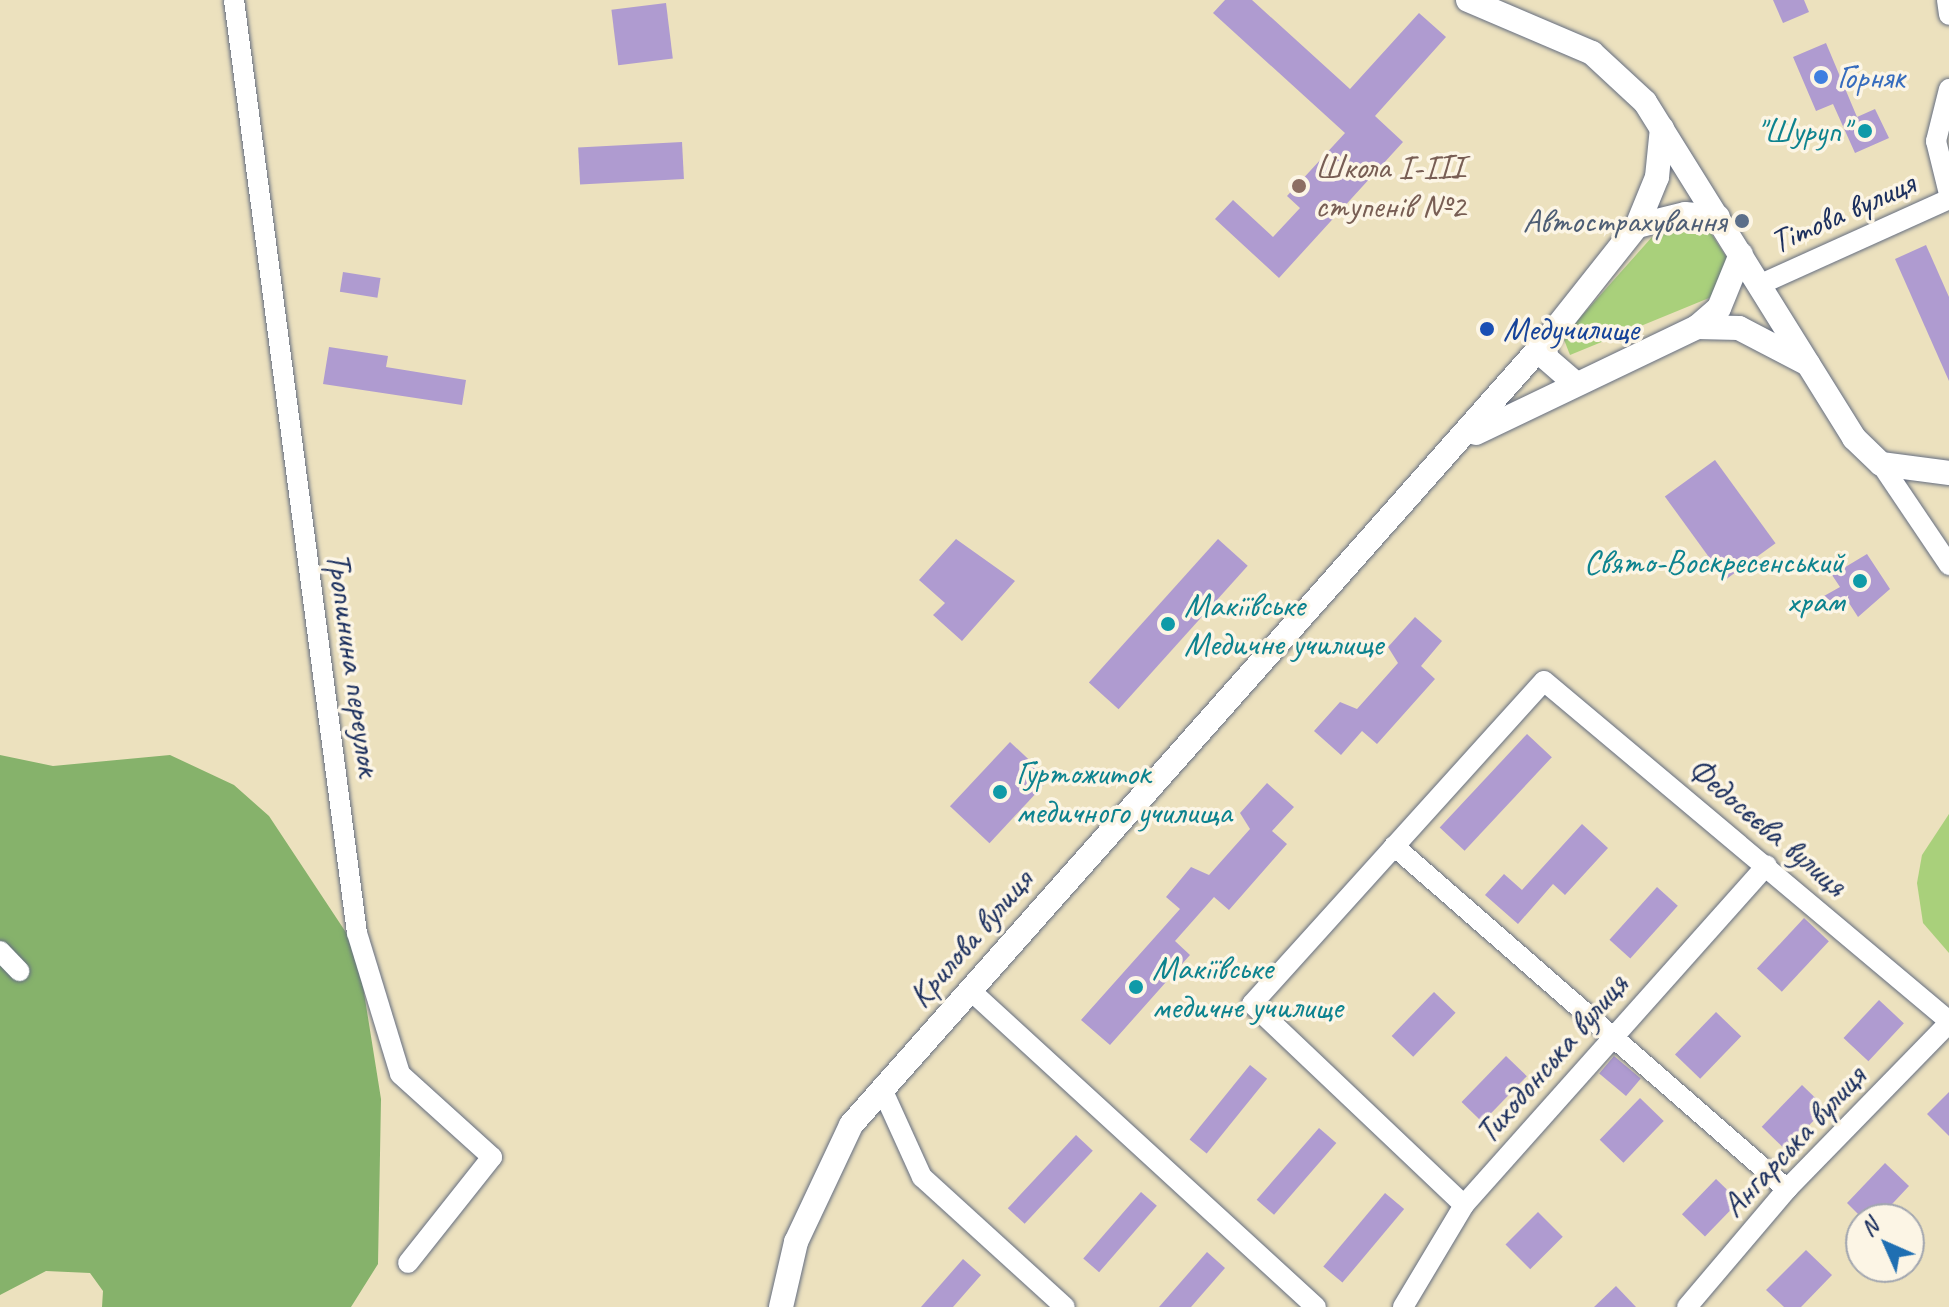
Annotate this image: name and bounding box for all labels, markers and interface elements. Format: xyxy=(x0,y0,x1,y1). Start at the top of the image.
place label: Горняк xyxy=(1837,57,1905,97)
marker: Горняк xyxy=(1812,68,1830,86)
place label: "Шуруп" xyxy=(1756,111,1849,151)
marker: "Шуруп" xyxy=(1856,122,1874,140)
place label: Школа I-III ступенів №2 xyxy=(1315,146,1465,226)
street label: Тітова вулиця xyxy=(1763,162,1921,262)
marker: Школа I-III ступенів №2 xyxy=(1290,177,1308,195)
place label: Автострахування xyxy=(1523,201,1726,241)
marker: Автострахування xyxy=(1733,212,1751,230)
place label: Медучилище xyxy=(1503,309,1639,349)
marker: Медучилище xyxy=(1478,320,1496,338)
place label: Свято-Воскресенський храм xyxy=(1584,541,1844,620)
street label: Тропинина переулок xyxy=(318,551,390,777)
marker: Свято-Воскресенський храм xyxy=(1851,572,1869,590)
place label: Макіївське Медичне училище xyxy=(1184,584,1383,664)
marker: Макіївське Медичне училище xyxy=(1159,615,1177,633)
street label: Федосєєва вулиця xyxy=(1680,747,1856,905)
place label: Гуртожиток медичного училища xyxy=(1016,752,1233,832)
marker: Гуртожиток медичного училища xyxy=(991,783,1009,801)
street label: Крилова вулиця xyxy=(899,861,1041,1015)
place label: Макіївське медичне училище xyxy=(1152,947,1342,1026)
street label: Тиходонська вулиця xyxy=(1465,964,1637,1152)
marker: Макіївське медичне училище xyxy=(1127,978,1145,996)
street label: Ангарська вулиця xyxy=(1711,1055,1875,1227)
north arrow xyxy=(1845,1203,1925,1283)
text: N xyxy=(1855,1213,1884,1242)

